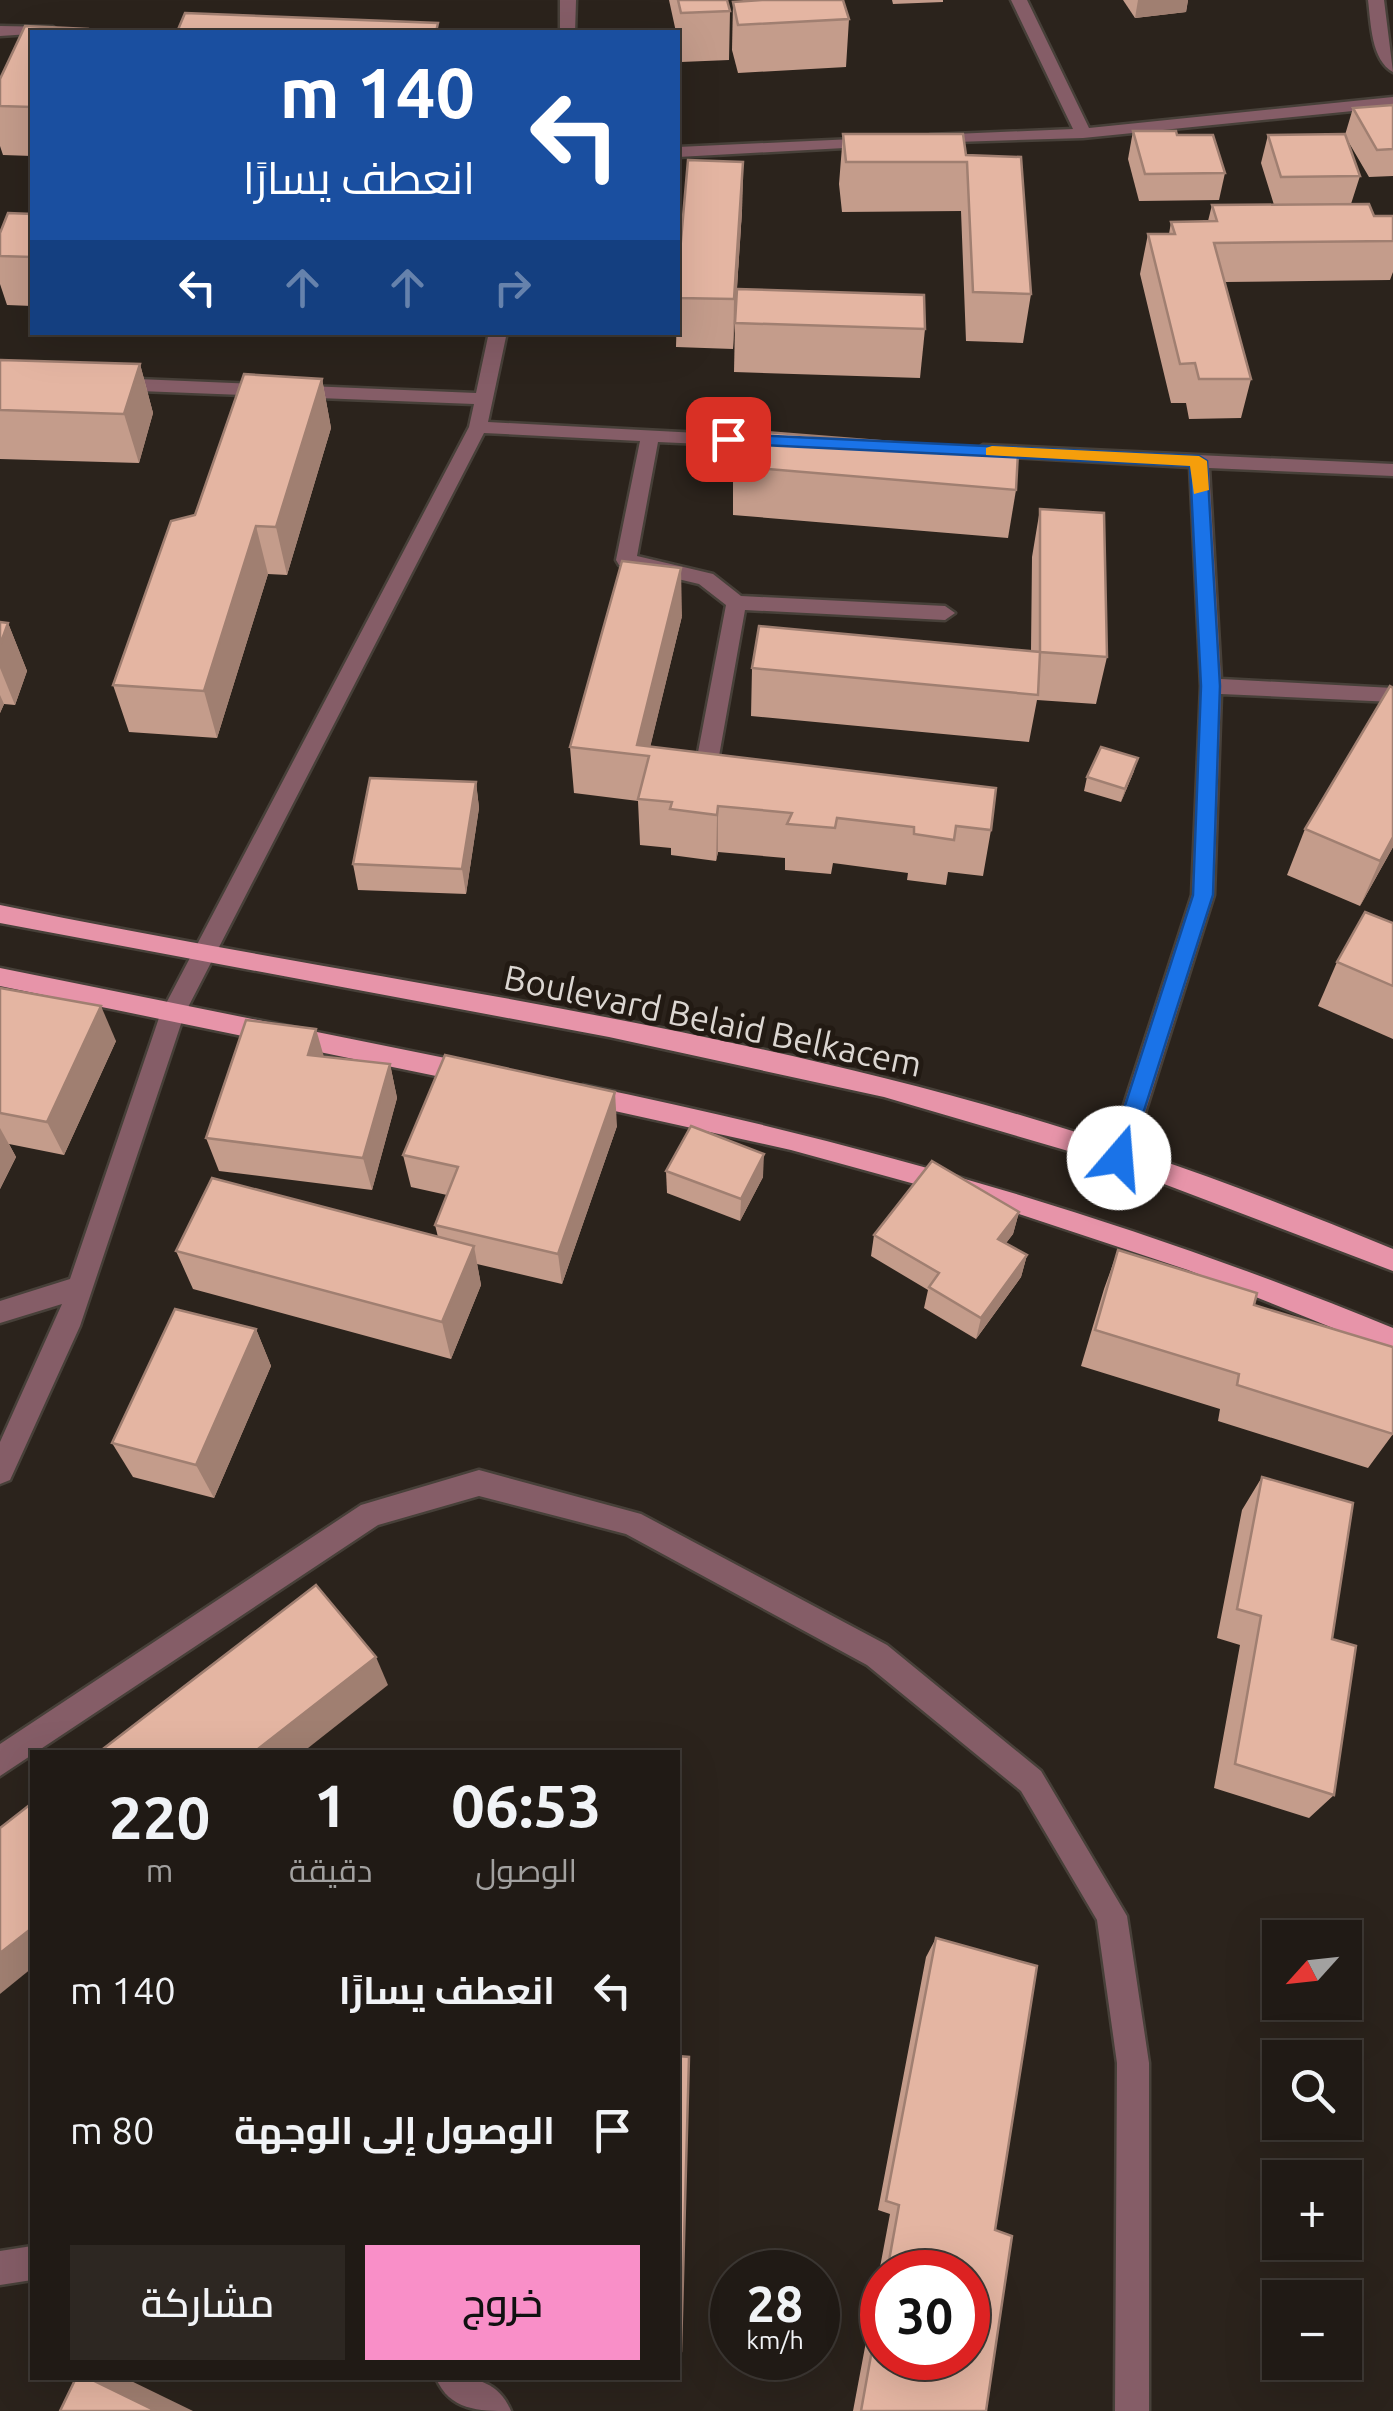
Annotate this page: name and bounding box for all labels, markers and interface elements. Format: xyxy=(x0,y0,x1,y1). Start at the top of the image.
text: 140 m xyxy=(280,53,475,131)
icon: left xyxy=(510,70,640,200)
text: انعطف يسارًا xyxy=(243,152,475,203)
icon: left xyxy=(170,260,225,315)
icon: ahead xyxy=(275,260,330,315)
icon: ahead xyxy=(380,260,435,315)
icon: right xyxy=(485,260,540,315)
pin xyxy=(686,397,771,482)
icon: arrive xyxy=(701,412,756,467)
street label: Boulevard Belaid Belkacem xyxy=(501,956,925,1084)
position arrow xyxy=(1067,1106,1171,1210)
text: 1 xyxy=(314,1771,348,1838)
text: 06:53 xyxy=(451,1771,601,1838)
text: 220 xyxy=(109,1783,210,1850)
text: m xyxy=(146,1852,173,1888)
text: دقيقة xyxy=(289,1852,372,1888)
text: الوصول xyxy=(475,1852,577,1888)
north arrow xyxy=(1262,1920,1362,2020)
map controls xyxy=(1262,1920,1362,2380)
icon: left xyxy=(585,1963,640,2018)
text: 140 m xyxy=(70,1969,176,2011)
text: انعطف يسارًا xyxy=(339,1969,555,2011)
button: search xyxy=(1262,2040,1362,2140)
icon: arrive xyxy=(585,2103,640,2158)
text: 80 m xyxy=(70,2109,154,2151)
text: الوصول إلى الوجهة xyxy=(234,2109,555,2151)
button: + xyxy=(1262,2160,1362,2260)
button: مشاركة xyxy=(70,2245,345,2360)
button: خروج xyxy=(365,2245,640,2360)
speed limit sign: 30 xyxy=(860,2250,990,2380)
text: 28 xyxy=(747,2275,803,2331)
button: − xyxy=(1262,2280,1362,2380)
text: km/h xyxy=(746,2326,804,2354)

